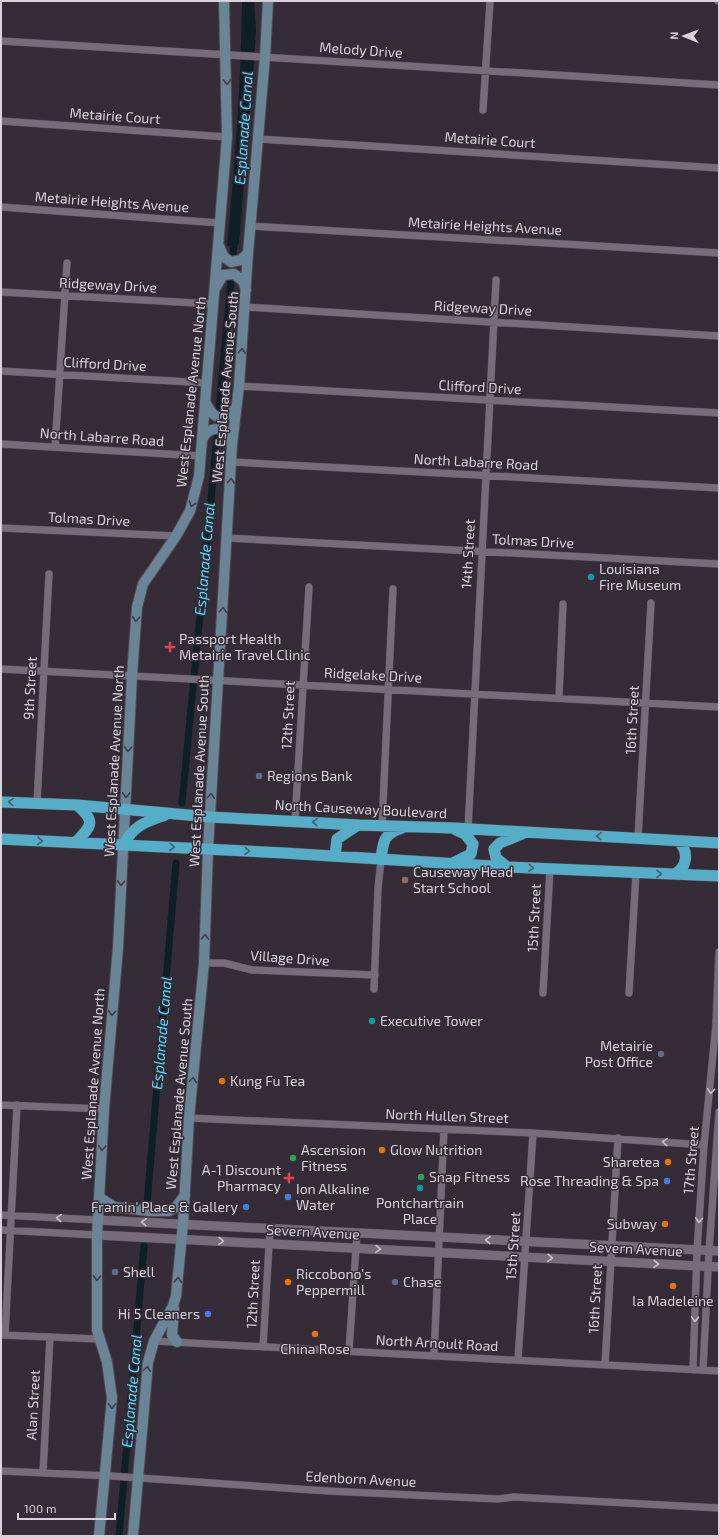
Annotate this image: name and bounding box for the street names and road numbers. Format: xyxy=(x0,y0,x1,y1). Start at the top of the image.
street label: Melody Drive xyxy=(319,38,403,61)
street label: Metairie Court xyxy=(69,104,161,127)
street label: Metairie Court xyxy=(444,128,536,151)
street label: Metairie Heights Avenue xyxy=(34,188,190,215)
street label: Metairie Heights Avenue xyxy=(407,213,563,238)
street label: Ridgeway Drive xyxy=(59,273,157,296)
street label: West Esplanade Avenue South xyxy=(208,290,241,484)
street label: West Esplanade Avenue North xyxy=(172,296,209,488)
street label: Ridgeway Drive xyxy=(434,296,532,319)
street label: Clifford Drive xyxy=(63,353,147,374)
street label: Clifford Drive xyxy=(438,376,522,397)
street label: North Labarre Road xyxy=(39,424,165,449)
street label: North Labarre Road xyxy=(413,450,539,473)
street label: Tolmas Drive xyxy=(48,508,130,529)
street label: 14th Street xyxy=(457,519,478,589)
street label: Tolmas Drive xyxy=(492,530,574,551)
street label: 9th Street xyxy=(19,656,40,720)
street label: Ridgelake Drive xyxy=(324,663,422,686)
street label: West Esplanade Avenue North xyxy=(100,665,127,857)
street label: West Esplanade Avenue South xyxy=(185,674,212,868)
street label: 12th Street xyxy=(277,680,298,750)
street label: 16th Street xyxy=(621,685,642,755)
street label: North Causeway Boulevard xyxy=(274,795,448,822)
street label: 15th Street xyxy=(523,883,544,953)
street label: Village Drive xyxy=(250,946,330,969)
street label: West Esplanade Avenue North xyxy=(77,988,108,1180)
street label: West Esplanade Avenue South xyxy=(162,997,195,1191)
street label: North Hullen Street xyxy=(385,1105,509,1126)
street label: 17th Street xyxy=(679,1125,702,1195)
street label: 15th Street xyxy=(502,1211,523,1281)
street label: Severn Avenue xyxy=(266,1221,360,1242)
street label: Severn Avenue xyxy=(589,1238,683,1259)
street label: 12th Street xyxy=(242,1259,263,1329)
street label: 16th Street xyxy=(584,1264,605,1334)
street label: North Arnoult Road xyxy=(375,1331,499,1354)
street label: Alan Street xyxy=(22,1369,43,1441)
street label: Edenborn Avenue xyxy=(305,1467,417,1490)

